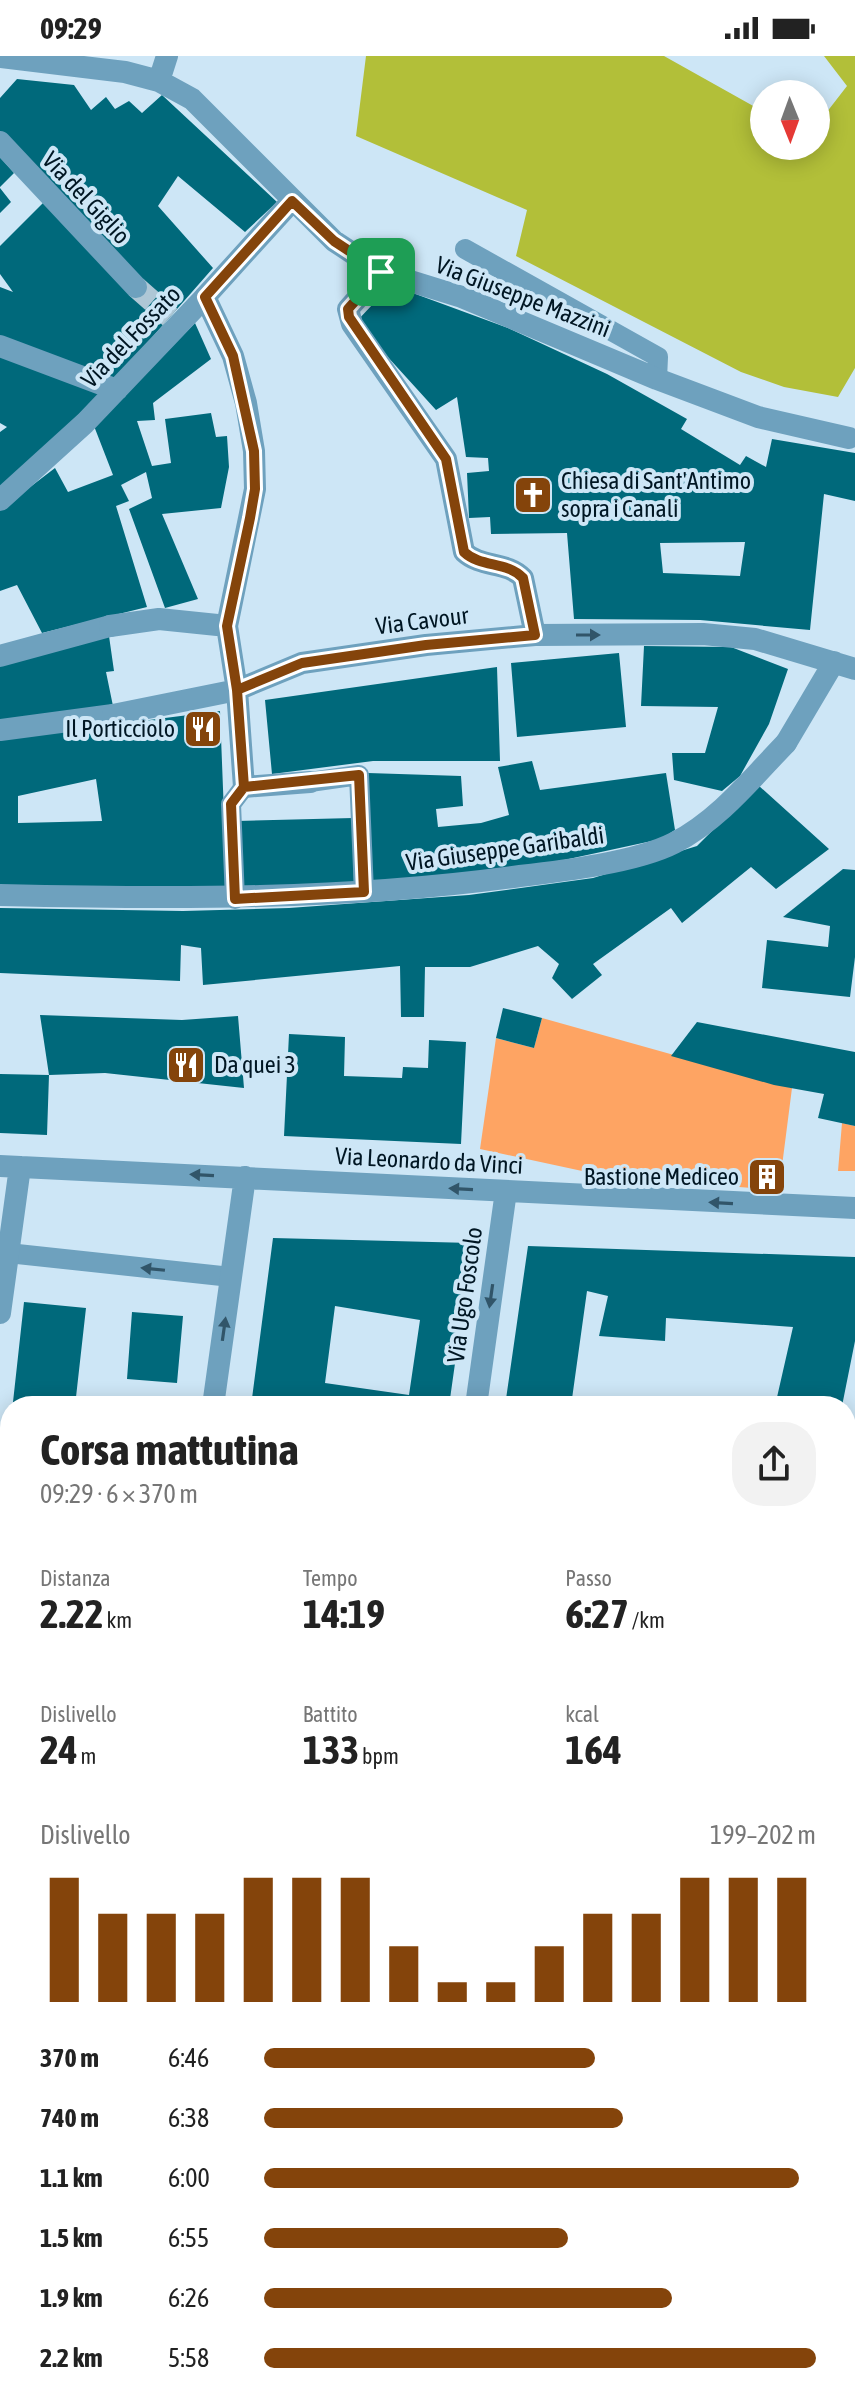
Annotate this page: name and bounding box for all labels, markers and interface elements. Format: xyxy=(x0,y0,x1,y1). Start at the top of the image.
text: 09:29 xyxy=(40,11,102,45)
north arrow xyxy=(750,80,830,160)
map controls xyxy=(750,80,830,160)
street label: Via del Giglio xyxy=(37,146,136,249)
pin xyxy=(347,238,415,306)
icon: arrive xyxy=(359,250,403,294)
street label: Via Giuseppe Mazzini xyxy=(432,251,614,342)
street label: Via del Fossato xyxy=(76,280,186,393)
place label: Chiesa di Sant'Antimo sopra i Canali xyxy=(561,467,751,522)
church icon: Chiesa di Sant'Antimo sopra i Canali xyxy=(512,474,554,516)
street label: Via Cavour xyxy=(374,601,471,640)
one-way arrow xyxy=(576,629,601,641)
restaurant icon: Il Porticciolo xyxy=(182,708,224,750)
place label: Il Porticciolo xyxy=(65,715,175,742)
street label: Via Giuseppe Garibaldi xyxy=(404,821,606,876)
restaurant icon: Da quei 3 xyxy=(165,1044,207,1086)
place label: Da quei 3 xyxy=(214,1051,296,1078)
street label: Via Leonardo da Vinci xyxy=(334,1142,524,1179)
building icon: Bastione Mediceo xyxy=(746,1156,788,1198)
place label: Bastione Mediceo xyxy=(584,1163,739,1190)
one-way arrow xyxy=(189,1169,214,1182)
one-way arrow xyxy=(448,1182,473,1195)
one-way arrow xyxy=(708,1196,733,1209)
street label: Via Ugo Foscolo xyxy=(442,1225,487,1365)
one-way arrow xyxy=(140,1262,165,1275)
one-way arrow xyxy=(484,1284,497,1309)
one-way arrow xyxy=(218,1316,231,1341)
button: share xyxy=(732,1422,816,1506)
text: Corsa mattutina xyxy=(40,1424,299,1474)
text: 09:29 · 6 × 370 m xyxy=(40,1479,198,1509)
text: Distanza xyxy=(40,1565,111,1591)
text: Tempo xyxy=(303,1565,358,1591)
text: Passo xyxy=(565,1565,612,1591)
text: 2.22 xyxy=(40,1591,104,1636)
text: 14:19 xyxy=(303,1591,385,1636)
text: 6:27 xyxy=(565,1591,629,1636)
text: km xyxy=(104,1607,132,1633)
text: /km xyxy=(629,1607,665,1633)
text: Dislivello xyxy=(40,1701,117,1727)
text: Battito xyxy=(303,1701,358,1727)
text: kcal xyxy=(565,1701,599,1727)
text: 24 xyxy=(40,1727,78,1772)
text: 133 xyxy=(303,1727,359,1772)
text: 164 xyxy=(565,1727,622,1772)
text: m xyxy=(78,1743,96,1769)
text: bpm xyxy=(359,1743,399,1769)
text: Dislivello xyxy=(40,1820,131,1850)
text: 199–202 m xyxy=(710,1820,816,1850)
text: 370 m xyxy=(40,2043,99,2073)
text: 6:46 xyxy=(168,2043,209,2073)
text: 740 m xyxy=(40,2103,99,2133)
text: 6:38 xyxy=(168,2103,209,2133)
text: 1.1 km xyxy=(40,2163,103,2193)
text: 6:00 xyxy=(168,2163,210,2193)
text: 1.5 km xyxy=(40,2223,103,2253)
text: 6:55 xyxy=(168,2223,209,2253)
text: 1.9 km xyxy=(40,2283,103,2313)
text: 6:26 xyxy=(168,2283,209,2313)
text: 2.2 km xyxy=(40,2343,103,2373)
text: 5:58 xyxy=(168,2343,209,2373)

